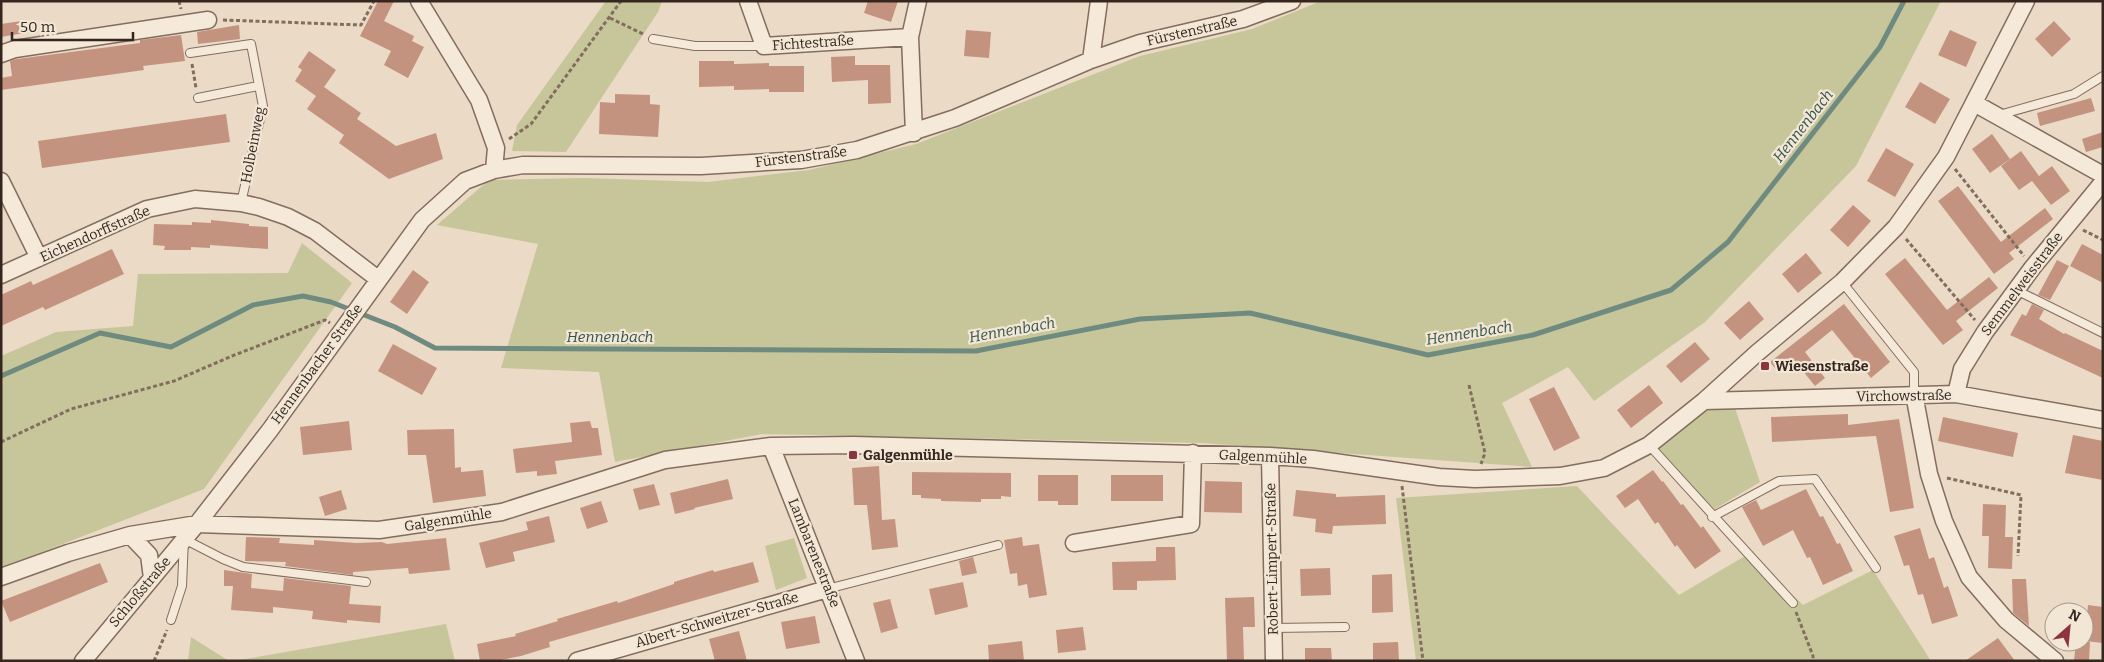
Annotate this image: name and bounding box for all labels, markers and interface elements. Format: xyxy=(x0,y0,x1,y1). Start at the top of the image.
scale bar xyxy=(12,10,134,42)
street label: Fürstenstraße xyxy=(1145,12,1239,50)
text: 50 m xyxy=(20,18,56,36)
street label: Fichtestraße xyxy=(772,32,854,54)
water label: Hennenbach xyxy=(1769,86,1837,166)
street label: Holbeinweg xyxy=(237,105,269,185)
street label: Fürstenstraße xyxy=(754,143,848,171)
street label: Eichendorffstraße xyxy=(37,202,153,266)
street label: Semmelweisstraße xyxy=(1978,229,2066,339)
street label: Hennenbacher Straße xyxy=(268,301,366,427)
water label: Hennenbach xyxy=(968,314,1056,346)
water label: Hennenbach xyxy=(1425,317,1513,349)
water label: Hennenbach xyxy=(567,328,654,346)
place label: Wiesenstraße xyxy=(1775,358,1869,375)
marker: Wiesenstraße xyxy=(1759,360,1771,372)
street label: Virchowstraße xyxy=(1856,387,1952,405)
street label: Galgenmühle xyxy=(1218,446,1308,468)
place label: Galgenmühle xyxy=(863,447,953,464)
marker: Galgenmühle xyxy=(847,449,859,461)
street label: Robert-Limpert-Straße xyxy=(1262,483,1282,635)
street label: Lambarenestraße xyxy=(784,496,844,610)
street label: Galgenmühle xyxy=(403,505,493,535)
street label: Schloßstraße xyxy=(106,553,174,631)
street label: Albert-Schweitzer-Straße xyxy=(634,589,800,651)
north arrow xyxy=(2044,602,2094,652)
text: N xyxy=(2066,606,2084,626)

